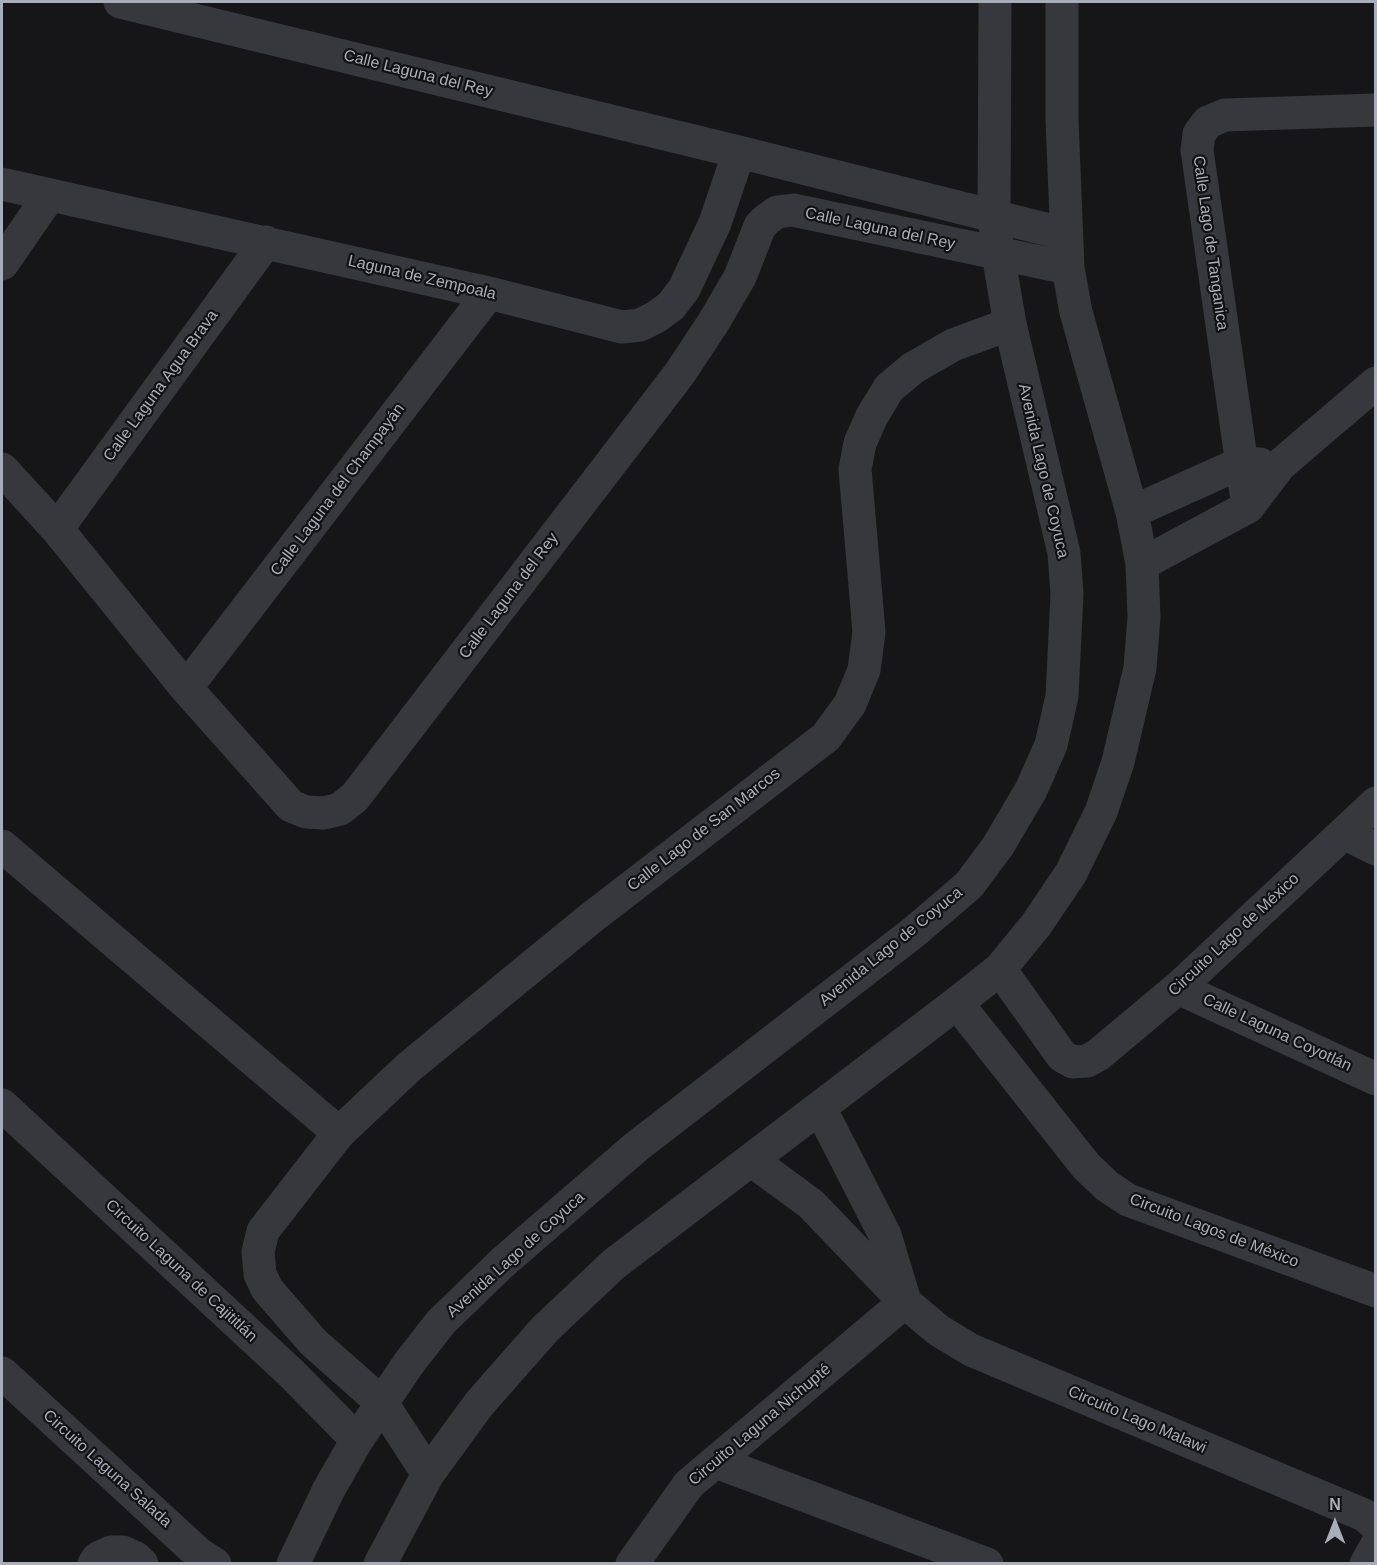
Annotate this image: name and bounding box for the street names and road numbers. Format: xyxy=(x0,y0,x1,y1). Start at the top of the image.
street label: Calle Laguna del Rey xyxy=(341,46,495,102)
street label: Calle Lago de Tanganica xyxy=(1188,154,1232,332)
street label: Calle Laguna del Rey xyxy=(803,204,957,254)
street label: Laguna de Zempoala xyxy=(346,252,498,304)
street label: Calle Laguna Agua Brava xyxy=(100,307,222,465)
street label: Avenida Lago de Coyuca xyxy=(1014,382,1072,560)
street label: Calle Laguna del Champayán xyxy=(267,400,409,580)
street label: Calle Laguna del Rey xyxy=(455,529,563,663)
street label: Calle Lago de San Marcos xyxy=(624,764,784,896)
street label: Circuito Lago de México xyxy=(1165,869,1303,1001)
street label: Avenida Lago de Coyuca xyxy=(816,883,966,1011)
street label: Calle Laguna Coyotlán xyxy=(1200,990,1354,1076)
street label: Avenida Lago de Coyuca xyxy=(443,1188,589,1322)
street label: Circuito Lagos de México xyxy=(1127,1190,1301,1272)
street label: Circuito Laguna de Cajititlán xyxy=(101,1196,261,1346)
street label: Circuito Laguna Nichupté xyxy=(685,1360,835,1490)
street label: Circuito Lago Malawi xyxy=(1065,1382,1209,1458)
street label: Circuito Laguna Salada xyxy=(39,1406,175,1532)

